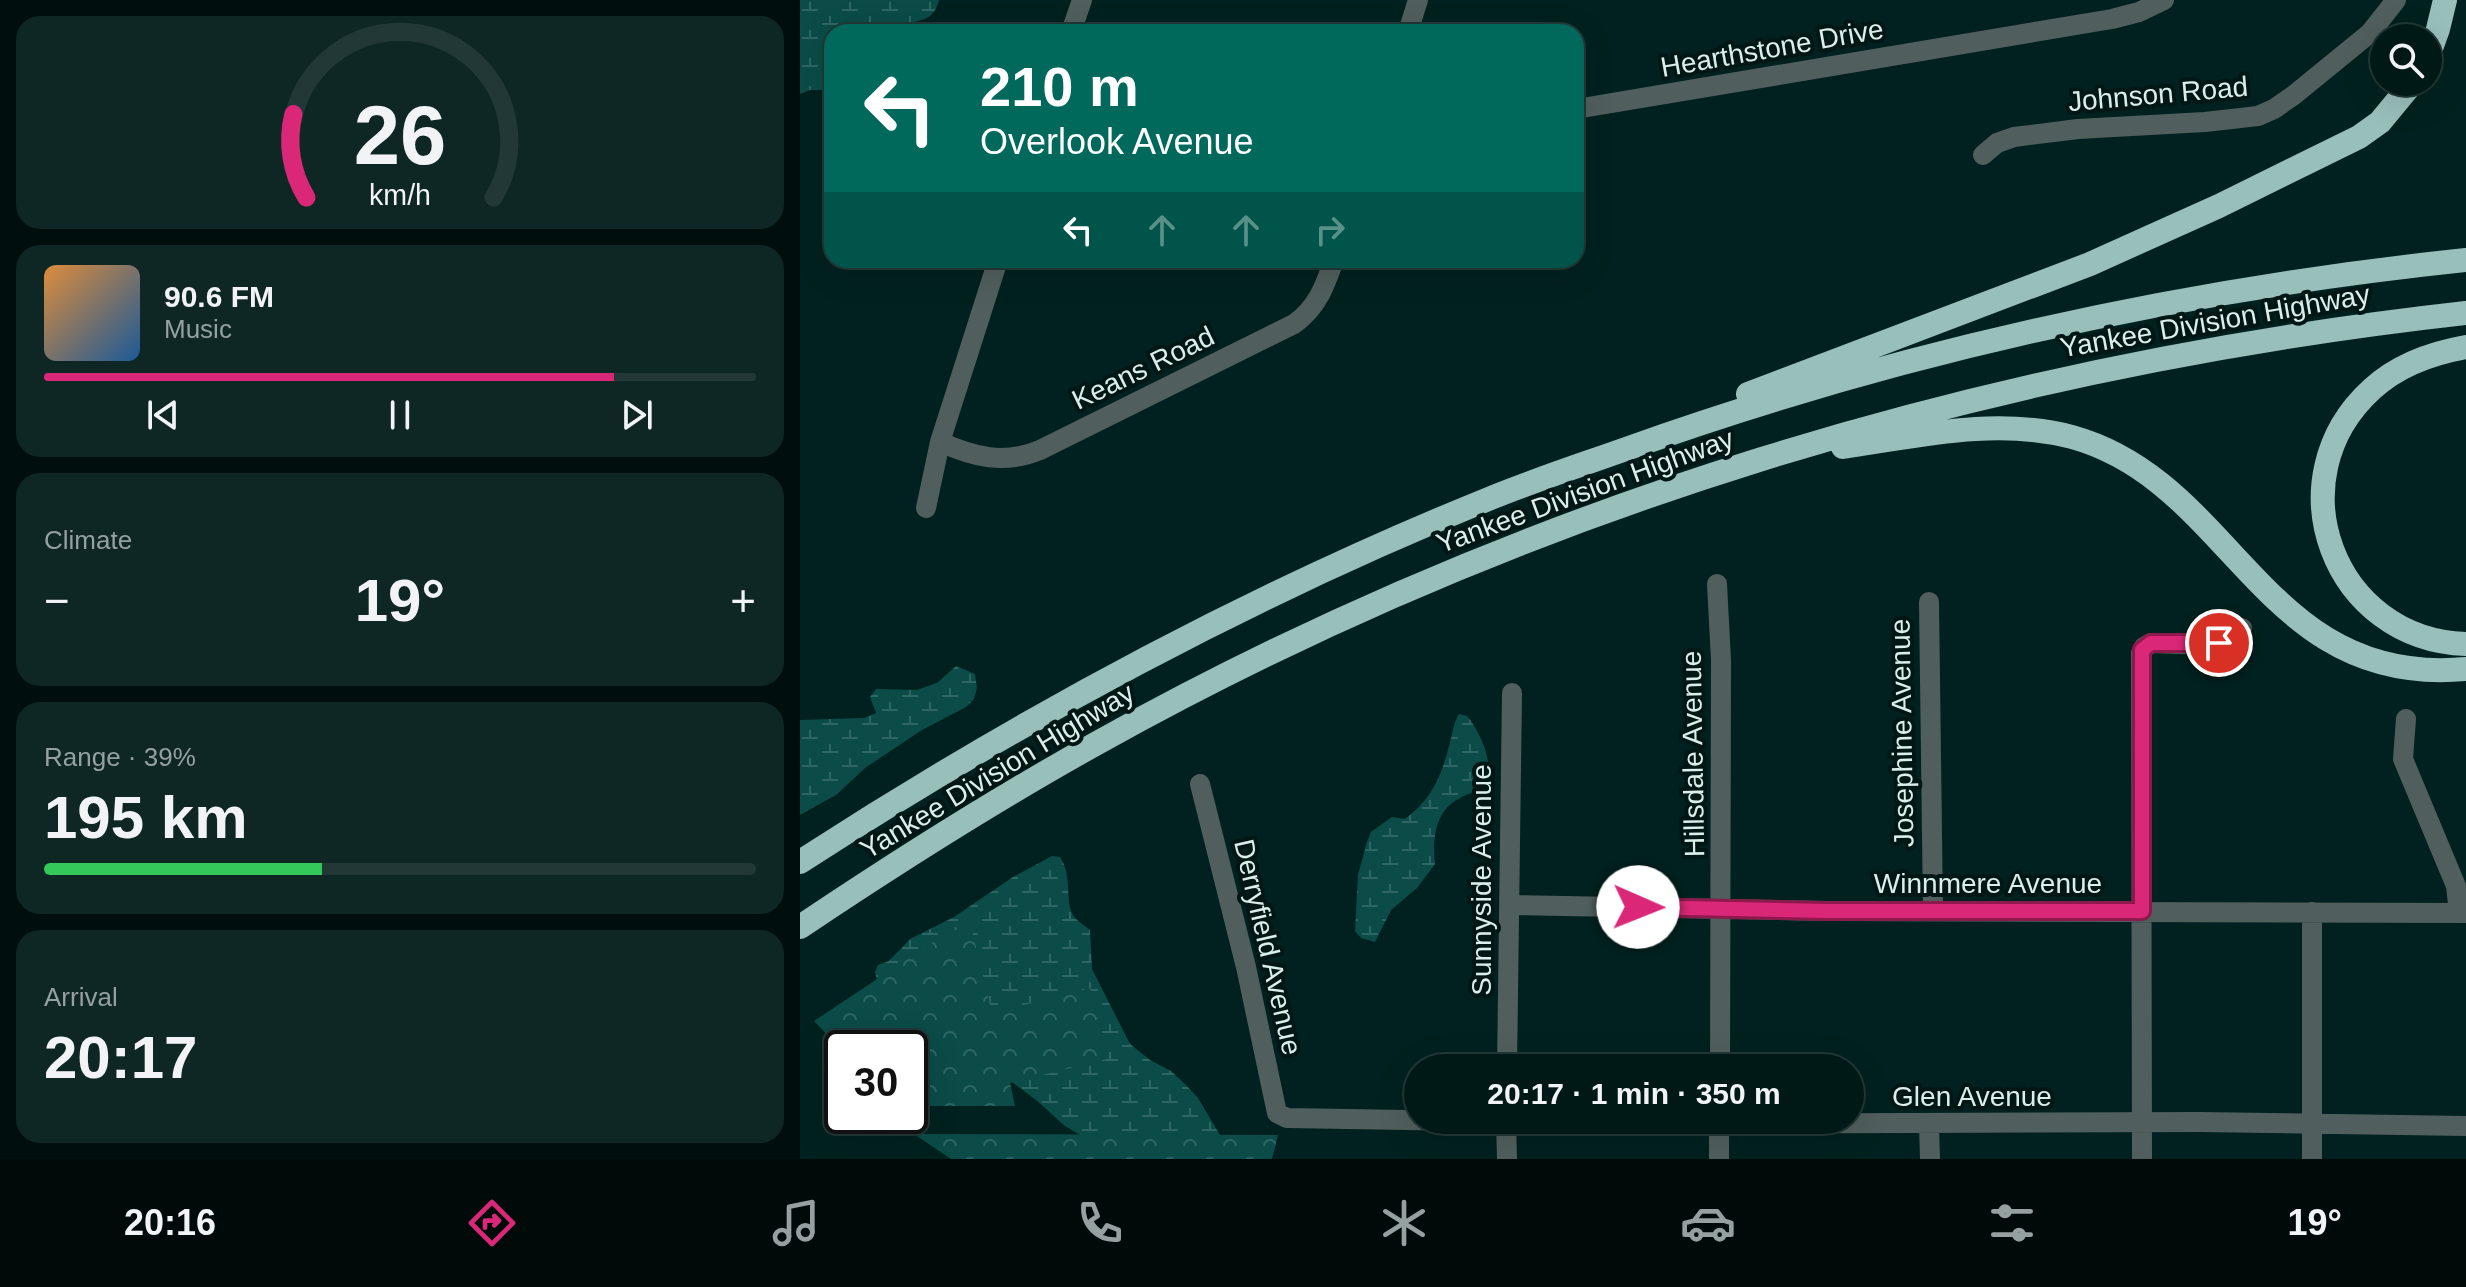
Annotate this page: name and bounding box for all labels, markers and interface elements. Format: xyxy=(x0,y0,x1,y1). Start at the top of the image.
street label: Hearthstone Drive xyxy=(1658,13,1886,83)
map controls xyxy=(2370,24,2442,96)
button: search xyxy=(2370,24,2442,96)
text: 210 m xyxy=(980,55,1139,118)
icon: left xyxy=(848,56,952,160)
street label: Johnson Road xyxy=(2067,71,2249,117)
text: 26 xyxy=(354,89,446,182)
text: Overlook Avenue xyxy=(980,121,1254,162)
text: km/h xyxy=(369,179,431,211)
icon: left xyxy=(1056,208,1100,252)
icon: ahead xyxy=(1140,208,1184,252)
icon: ahead xyxy=(1224,208,1268,252)
icon: right xyxy=(1308,208,1352,252)
street label: Yankee Division Highway xyxy=(2058,278,2372,364)
text: 90.6 FM xyxy=(164,280,274,313)
text: Music xyxy=(164,314,232,344)
street label: Keans Road xyxy=(1067,320,1219,416)
icon: previous xyxy=(141,393,185,437)
icon: pause xyxy=(378,393,422,437)
icon: next xyxy=(615,393,659,437)
street label: Yankee Division Highway xyxy=(1432,423,1738,559)
text: Climate xyxy=(44,525,132,555)
text: 19° xyxy=(355,567,445,634)
text: − xyxy=(44,576,70,625)
text: + xyxy=(730,576,756,625)
pin xyxy=(2185,609,2253,677)
street label: Josephine Avenue xyxy=(1885,619,1919,847)
icon: arrive xyxy=(2197,621,2241,665)
street label: Hillsdale Avenue xyxy=(1676,650,1710,858)
street label: Yankee Division Highway xyxy=(855,677,1139,865)
text: Range · 39% xyxy=(44,742,196,772)
street label: Sunnyside Avenue xyxy=(1466,764,1497,996)
text: 195 km xyxy=(44,784,248,851)
street label: Derryfield Avenue xyxy=(1228,836,1308,1058)
position arrow xyxy=(1596,865,1680,949)
street label: Winnmere Avenue xyxy=(1874,868,2102,899)
text: Arrival xyxy=(44,982,118,1012)
text: 20:17 xyxy=(44,1024,197,1091)
speed limit sign: 30 xyxy=(824,1030,928,1134)
text: 20:17 · 1 min · 350 m xyxy=(1487,1077,1781,1110)
street label: Glen Avenue xyxy=(1892,1081,2052,1112)
icon: directions xyxy=(464,1195,520,1251)
icon: music xyxy=(768,1195,824,1251)
icon: phone xyxy=(1072,1195,1128,1251)
icon: climate xyxy=(1376,1195,1432,1251)
icon: car xyxy=(1680,1195,1736,1251)
icon: filters xyxy=(1984,1195,2040,1251)
text: 20:16 xyxy=(124,1202,216,1243)
text: 19° xyxy=(2287,1202,2342,1243)

